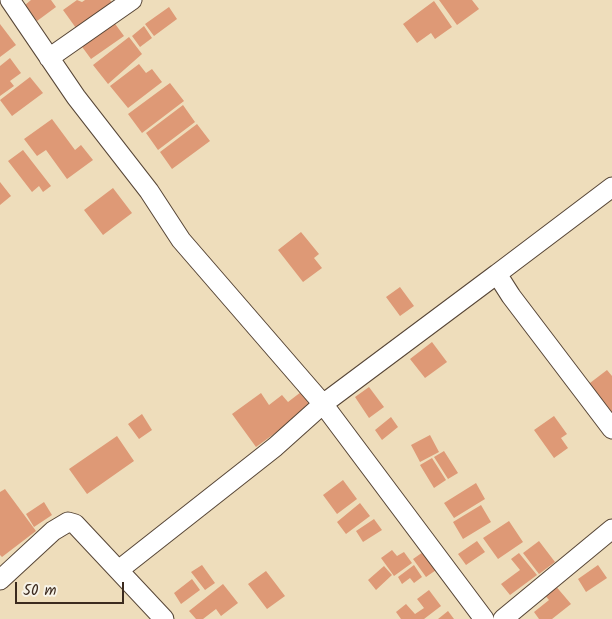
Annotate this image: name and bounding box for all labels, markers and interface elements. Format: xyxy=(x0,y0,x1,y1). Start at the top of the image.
scale bar xyxy=(18,572,126,604)
text: 50 m xyxy=(23,579,57,603)

